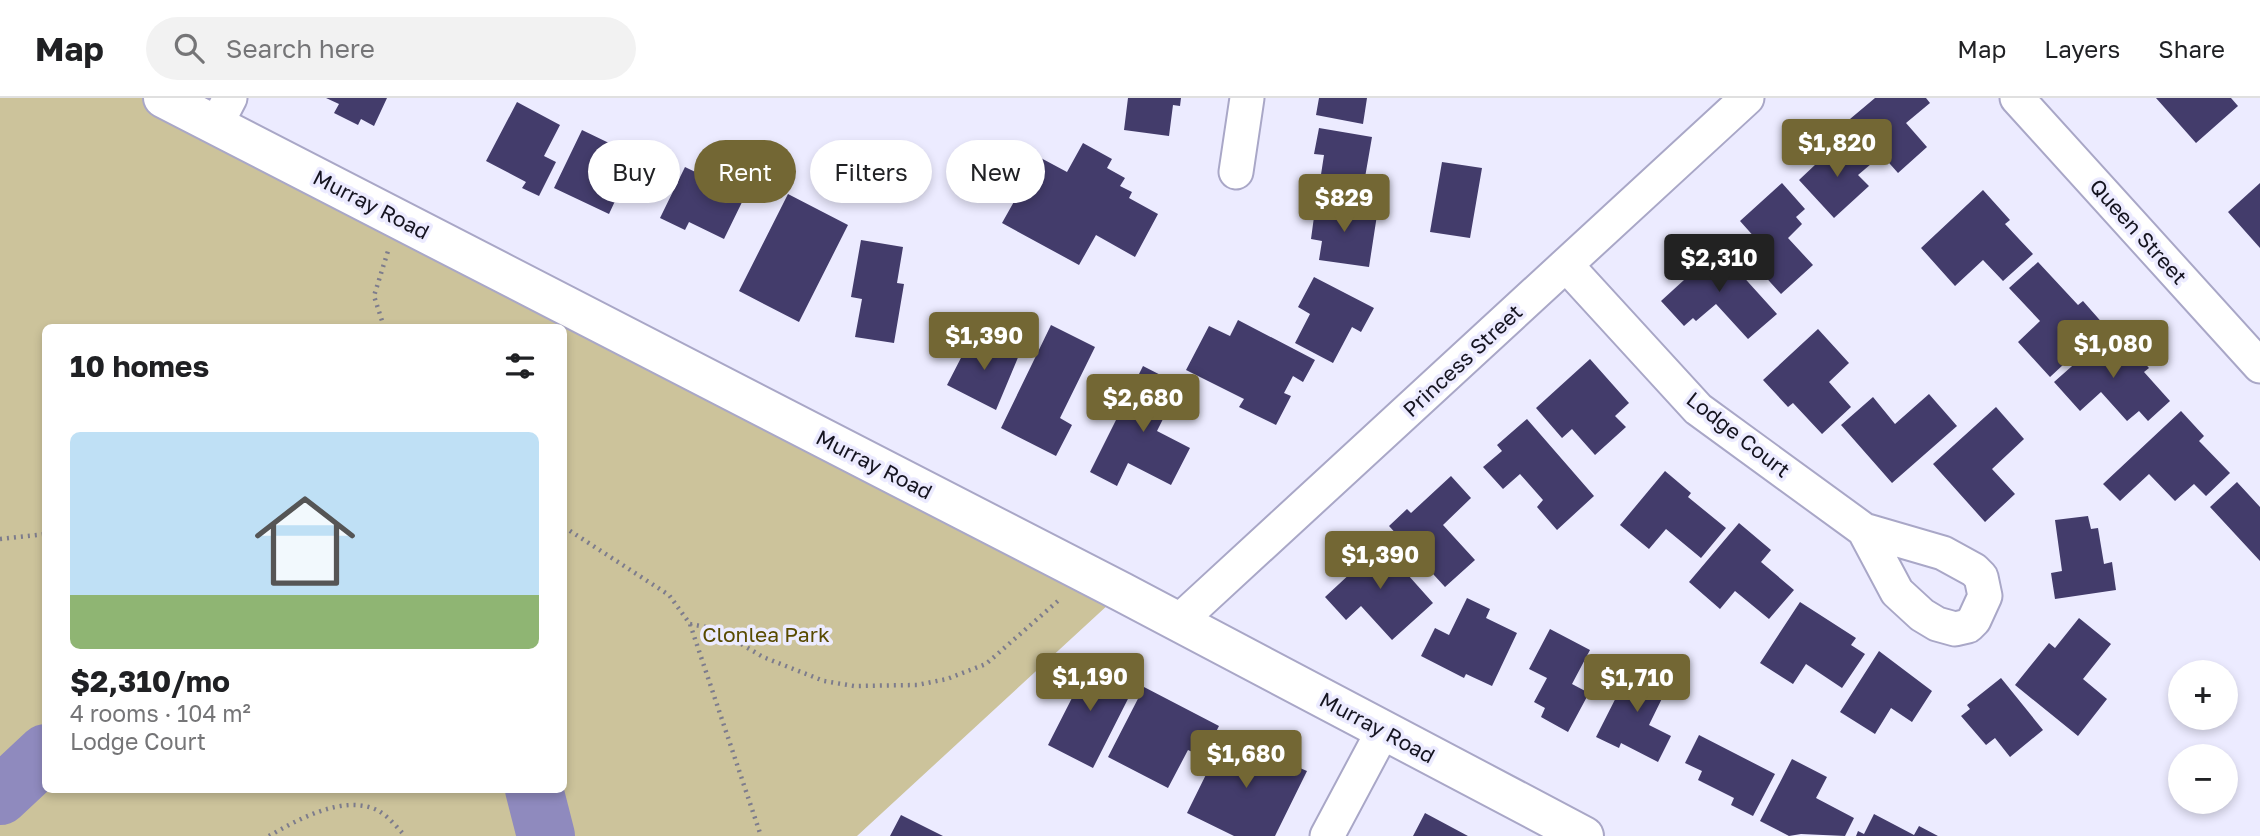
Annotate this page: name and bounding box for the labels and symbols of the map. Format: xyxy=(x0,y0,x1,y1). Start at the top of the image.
pin: $1,820 xyxy=(1780,120,1894,179)
street label: Murray Road xyxy=(309,164,434,244)
street label: Queen Street xyxy=(2085,173,2193,289)
pin: $829 xyxy=(1303,174,1385,234)
pin: $2,310 xyxy=(1662,234,1776,294)
street label: Princess Street xyxy=(1397,298,1527,422)
pin: $1,390 xyxy=(927,313,1041,372)
pin: $1,080 xyxy=(2056,320,2170,380)
pin: $2,680 xyxy=(1086,374,1200,434)
street label: Lodge Court xyxy=(1682,386,1796,483)
street label: Murray Road xyxy=(812,424,937,504)
pin: $1,390 xyxy=(1323,532,1437,591)
park label: Clonlea Park xyxy=(702,621,830,647)
pin: $1,190 xyxy=(1033,654,1147,713)
pin: $1,710 xyxy=(1580,654,1694,714)
street label: Murray Road xyxy=(1315,686,1440,768)
pin: $1,680 xyxy=(1189,730,1303,790)

